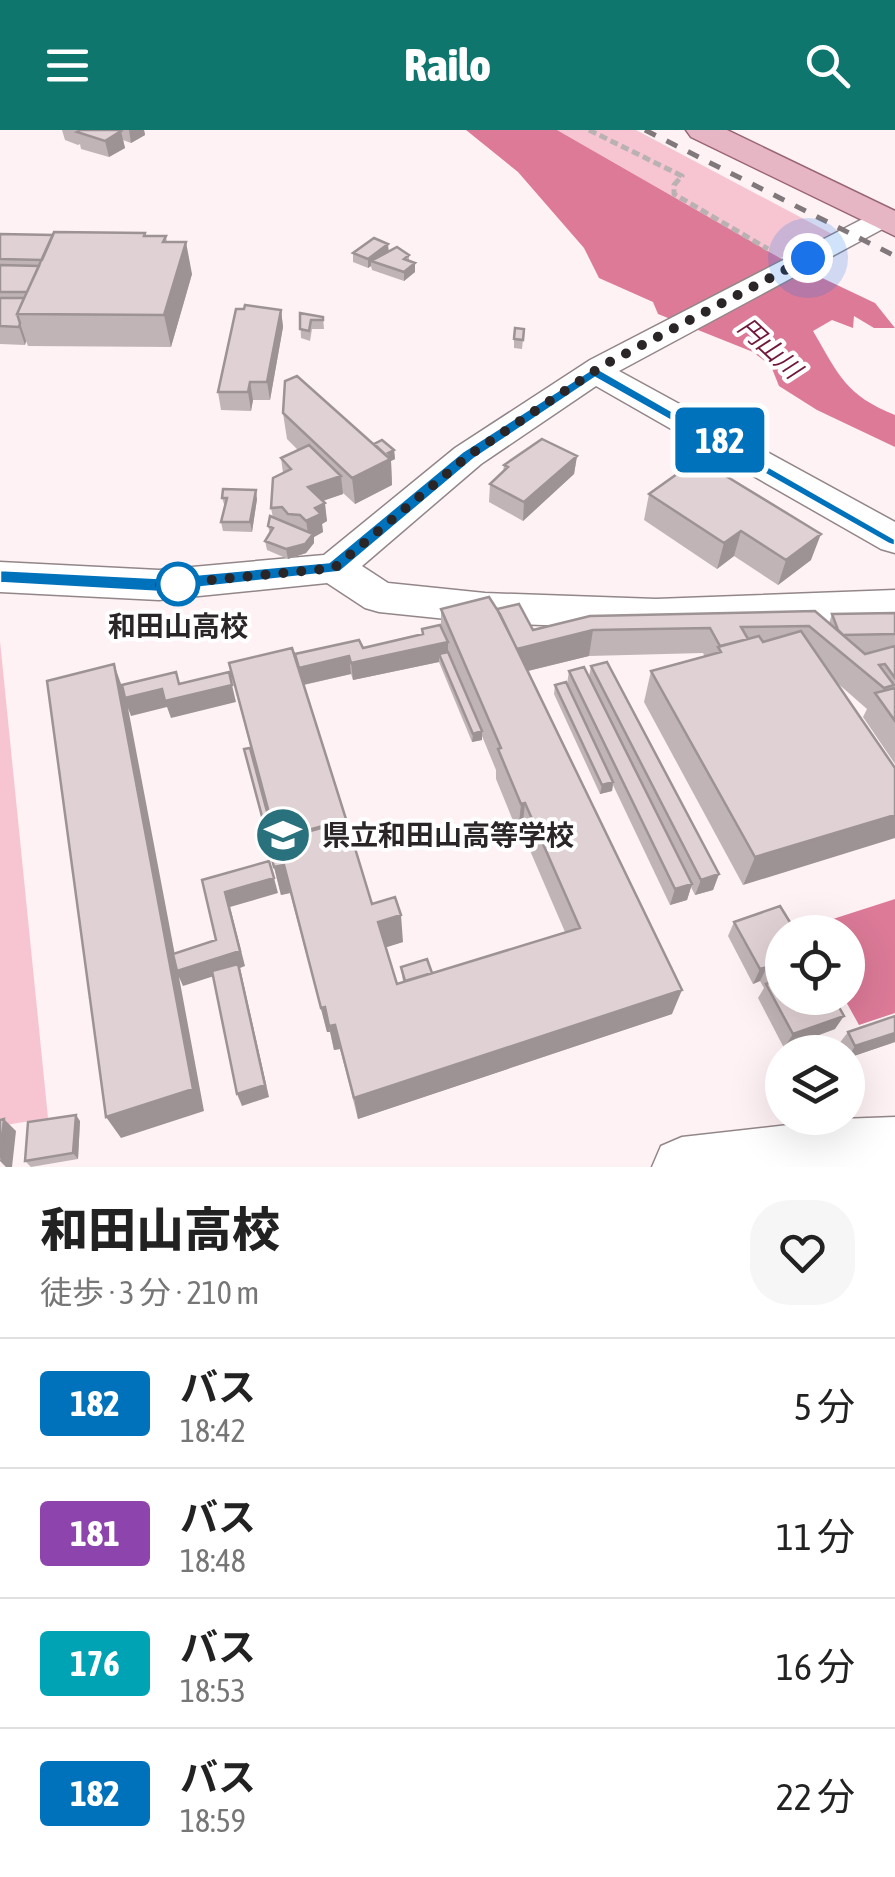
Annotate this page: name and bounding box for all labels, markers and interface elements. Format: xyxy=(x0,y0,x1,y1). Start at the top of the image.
icon: menu xyxy=(40,38,95,93)
icon: search xyxy=(800,38,855,93)
text: Railo xyxy=(404,39,491,91)
your location xyxy=(783,233,833,283)
water label: 円山川 xyxy=(733,312,809,386)
line badge: 182 xyxy=(662,408,778,472)
text: 182 xyxy=(695,420,745,460)
marker: 和田山高校 xyxy=(157,563,199,605)
place label: 和田山高校 xyxy=(108,610,248,642)
school or university icon: 県立和田山高等学校 xyxy=(253,805,313,865)
place label: 県立和田山高等学校 xyxy=(322,819,574,851)
map controls xyxy=(765,915,865,1135)
button: locate xyxy=(765,915,865,1015)
button: layers xyxy=(765,1035,865,1135)
button: heart xyxy=(750,1200,855,1305)
text: 和田山高校 xyxy=(40,1202,280,1257)
text: 徒歩 · 3 分 · 210 m xyxy=(40,1274,259,1311)
text: バス xyxy=(180,1366,256,1409)
text: 182 xyxy=(70,1383,120,1423)
text: 5 分 xyxy=(794,1385,855,1428)
text: 18:42 xyxy=(180,1412,246,1449)
text: バス xyxy=(180,1496,256,1539)
text: 181 xyxy=(70,1513,120,1553)
text: 11 分 xyxy=(776,1515,855,1558)
text: 18:48 xyxy=(180,1542,246,1579)
text: バス xyxy=(180,1626,256,1669)
text: 176 xyxy=(70,1643,120,1683)
text: 16 分 xyxy=(776,1645,855,1688)
text: 18:53 xyxy=(180,1672,246,1709)
text: バス xyxy=(180,1756,256,1799)
text: 182 xyxy=(70,1773,120,1813)
text: 22 分 xyxy=(776,1775,855,1818)
text: 18:59 xyxy=(180,1802,246,1839)

